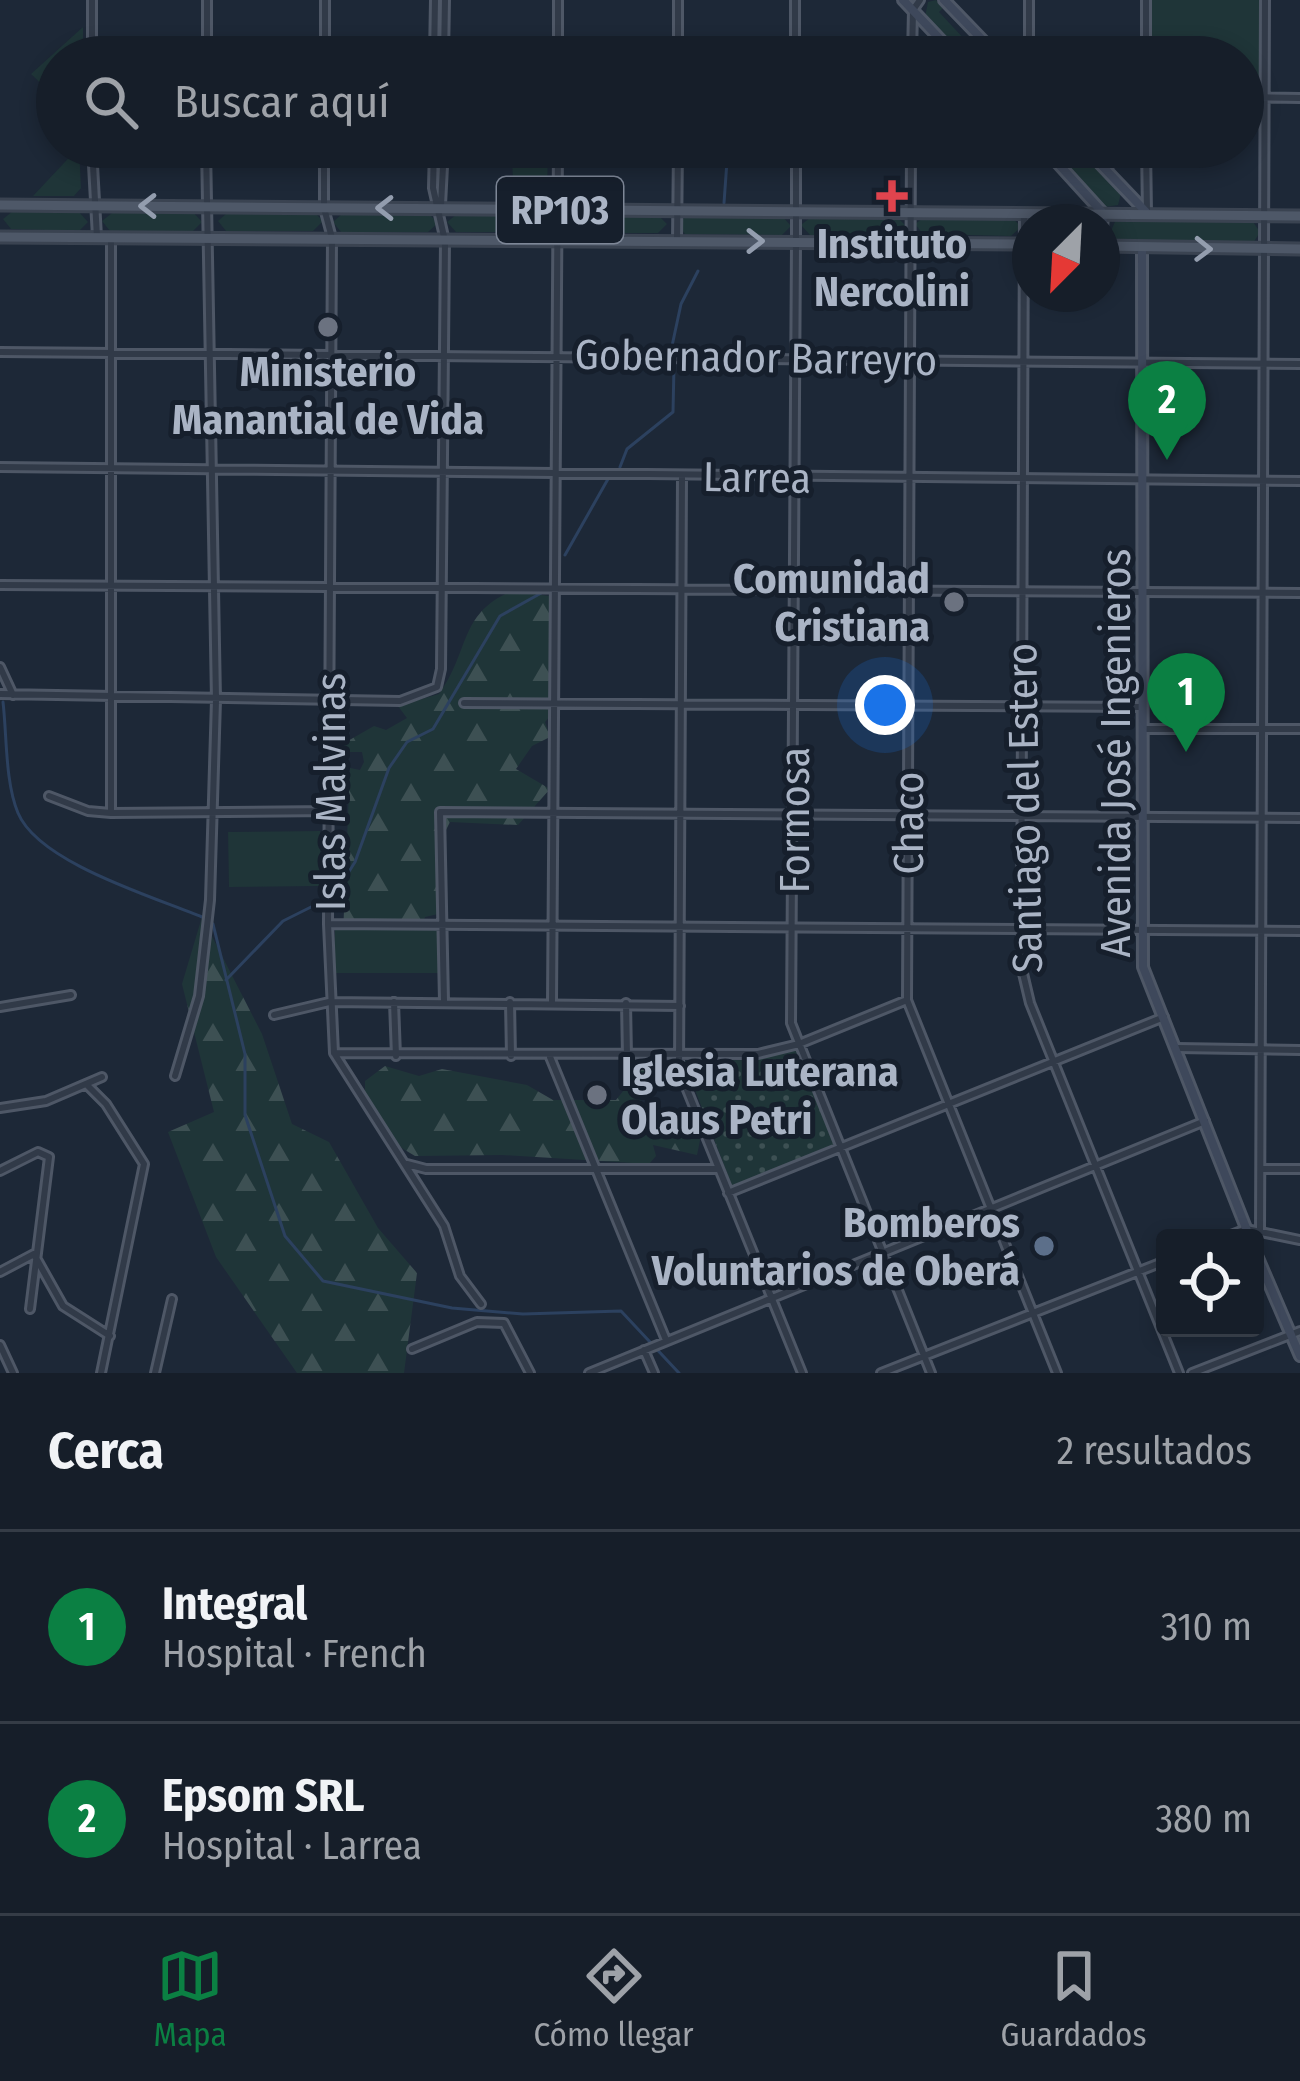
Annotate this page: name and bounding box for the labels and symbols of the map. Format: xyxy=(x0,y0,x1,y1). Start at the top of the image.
road number: RP103 xyxy=(497,177,623,243)
marker: Instituto Nercolini xyxy=(876,180,908,212)
one-way arrow xyxy=(138,193,156,219)
one-way arrow xyxy=(375,196,394,222)
north arrow xyxy=(1012,204,1120,312)
place label: Instituto Nercolini xyxy=(814,219,970,317)
one-way arrow xyxy=(747,228,765,254)
one-way arrow xyxy=(1194,235,1213,261)
marker: Ministerio Manantial de Vida xyxy=(315,314,341,340)
street label: Gobernador Barreyro xyxy=(574,330,938,386)
place label: Ministerio Manantial de Vida xyxy=(172,347,484,445)
pin: 2 xyxy=(1128,361,1206,460)
street label: Larrea xyxy=(703,452,811,504)
street label: Avenida José Ingenieros xyxy=(1091,548,1141,958)
place label: Comunidad Cristiana xyxy=(733,554,930,652)
marker: Comunidad Cristiana xyxy=(941,589,967,615)
street label: Santiago del Estero xyxy=(997,643,1053,973)
pin: 1 xyxy=(1147,653,1225,752)
street label: Islas Malvinas xyxy=(306,673,356,911)
your location xyxy=(855,675,915,735)
street label: Formosa xyxy=(770,747,820,893)
street label: Chaco xyxy=(884,772,934,874)
place label: Iglesia Luterana Olaus Petri xyxy=(621,1047,899,1145)
marker: Iglesia Luterana Olaus Petri xyxy=(584,1082,610,1108)
place label: Bomberos Voluntarios de Oberá xyxy=(651,1198,1020,1296)
marker: Bomberos Voluntarios de Oberá xyxy=(1031,1233,1057,1259)

